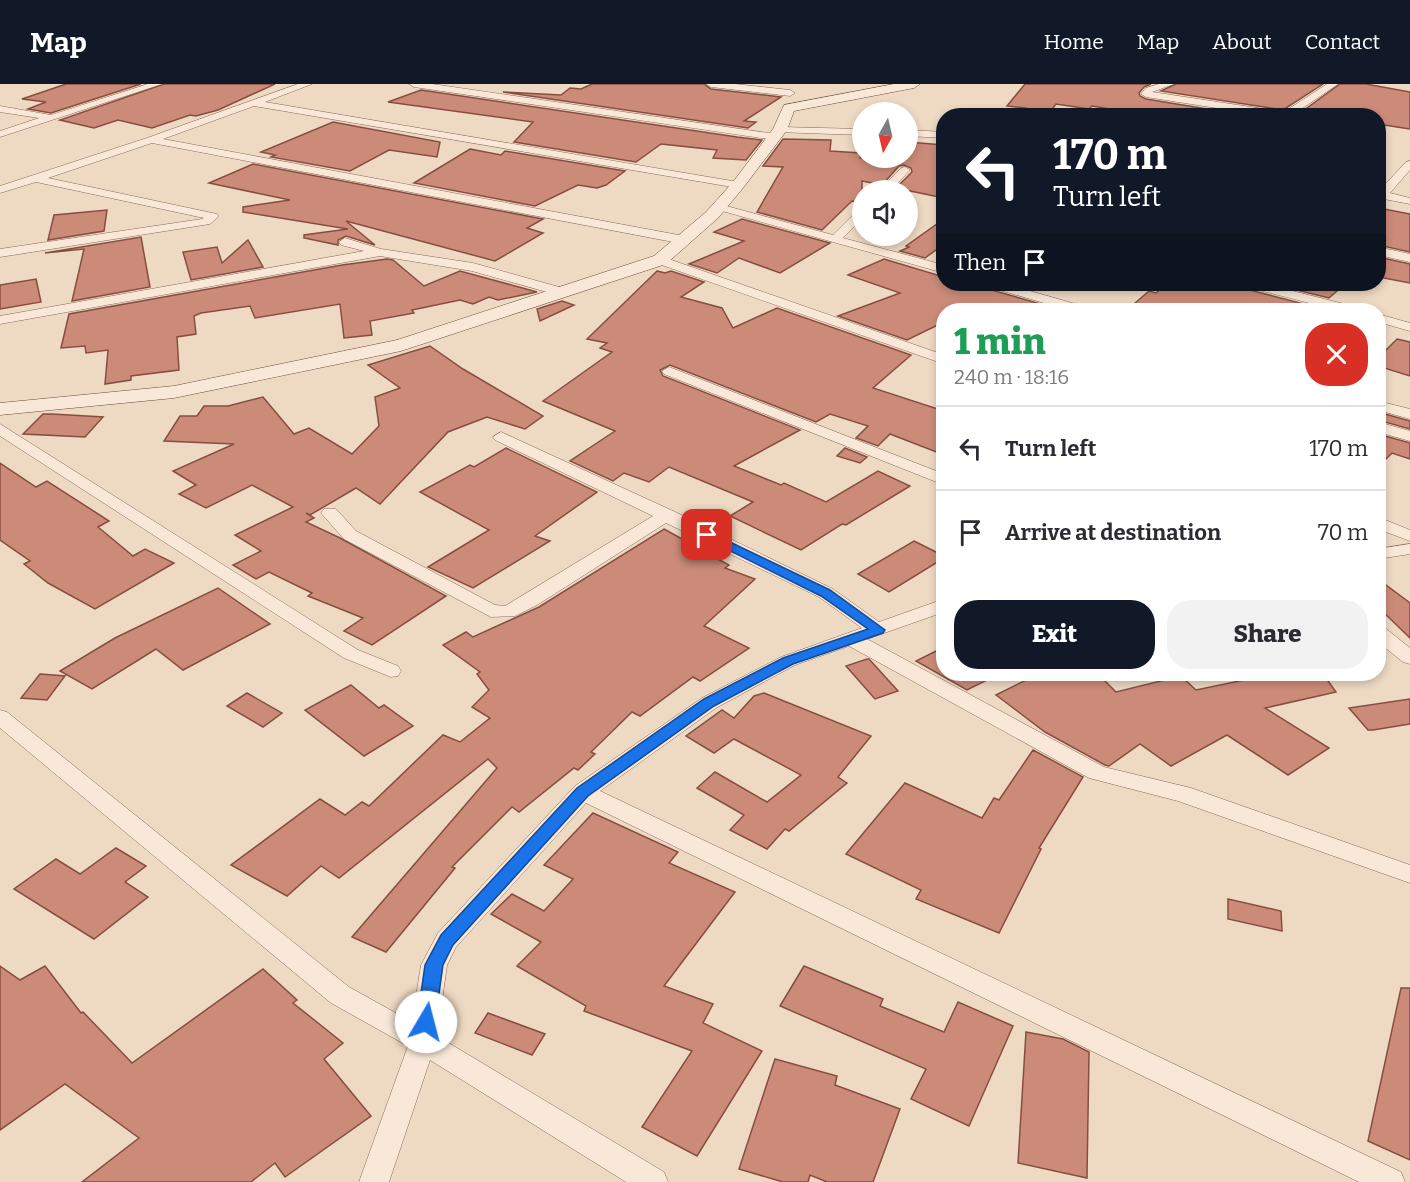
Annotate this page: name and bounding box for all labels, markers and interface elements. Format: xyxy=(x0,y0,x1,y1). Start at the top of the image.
text: Map xyxy=(30,26,87,59)
text: Home xyxy=(1044,29,1104,55)
text: Map xyxy=(1137,29,1179,55)
text: About xyxy=(1212,29,1272,55)
text: Contact xyxy=(1305,29,1380,55)
north arrow xyxy=(852,102,918,168)
map controls xyxy=(852,102,918,246)
text: 170 m xyxy=(1053,130,1167,180)
icon: left xyxy=(954,132,1032,210)
button: sound xyxy=(852,180,918,246)
text: Turn left xyxy=(1053,181,1161,213)
icon: arrive xyxy=(1018,246,1051,279)
text: Then xyxy=(954,249,1006,276)
text: 1 min xyxy=(954,320,1046,364)
button: close xyxy=(1305,323,1368,386)
text: 240 m · 18:16 xyxy=(954,365,1069,389)
icon: left xyxy=(954,432,987,465)
text: Turn left xyxy=(1005,435,1097,462)
text: 170 m xyxy=(1309,435,1368,462)
pin xyxy=(681,509,732,560)
icon: arrive xyxy=(954,516,987,549)
icon: arrive xyxy=(690,518,723,551)
text: Arrive at destination xyxy=(1005,519,1221,546)
text: 70 m xyxy=(1318,519,1368,546)
button: Exit xyxy=(954,600,1155,669)
button: Share xyxy=(1167,600,1368,669)
position arrow xyxy=(394,990,458,1054)

